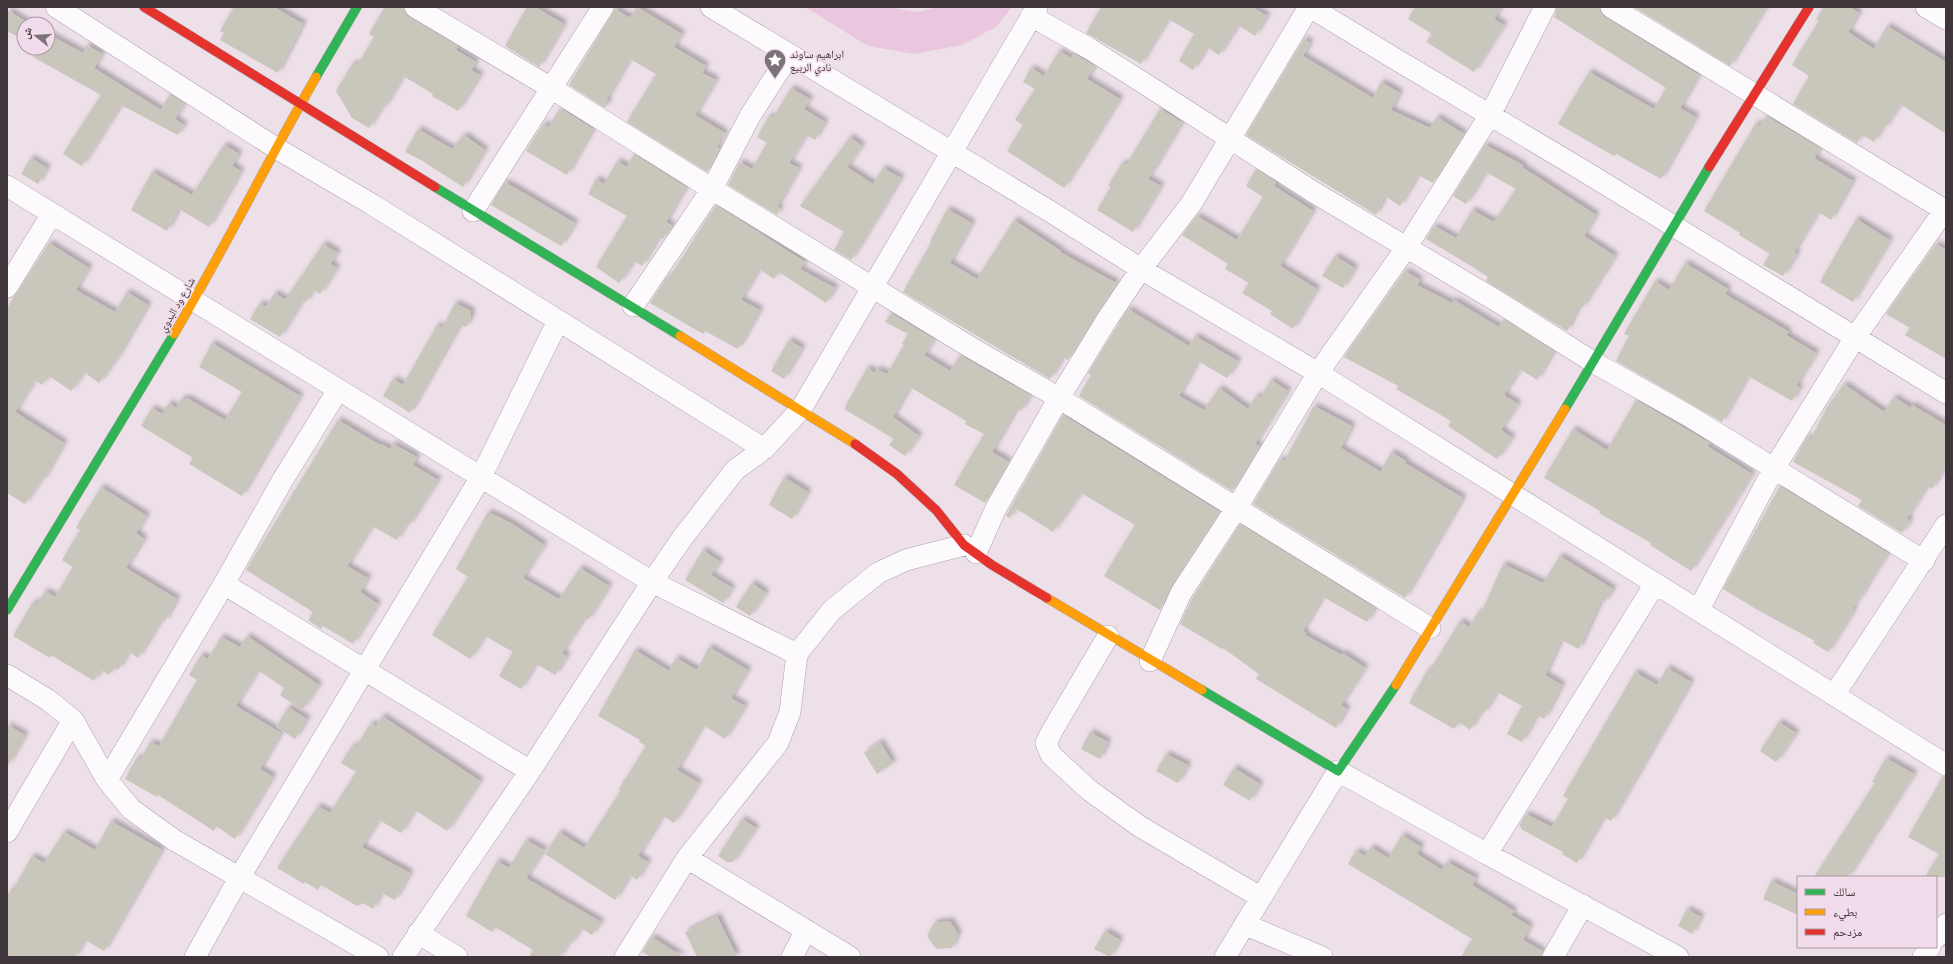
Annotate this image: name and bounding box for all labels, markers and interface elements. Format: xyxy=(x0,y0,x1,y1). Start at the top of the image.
north arrow xyxy=(16,16,56,56)
text: ش xyxy=(19,25,36,41)
place icon: ابراهيم ساوند نادي الربيع xyxy=(762,47,788,80)
place label: ابراهيم ساوند نادي الربيع xyxy=(790,48,844,75)
street label: شارع ود البدوي xyxy=(156,275,199,336)
legend xyxy=(1797,876,1937,948)
text: سالك xyxy=(1833,885,1855,899)
text: بطيء xyxy=(1833,905,1857,922)
text: مزدحم xyxy=(1833,925,1862,940)

